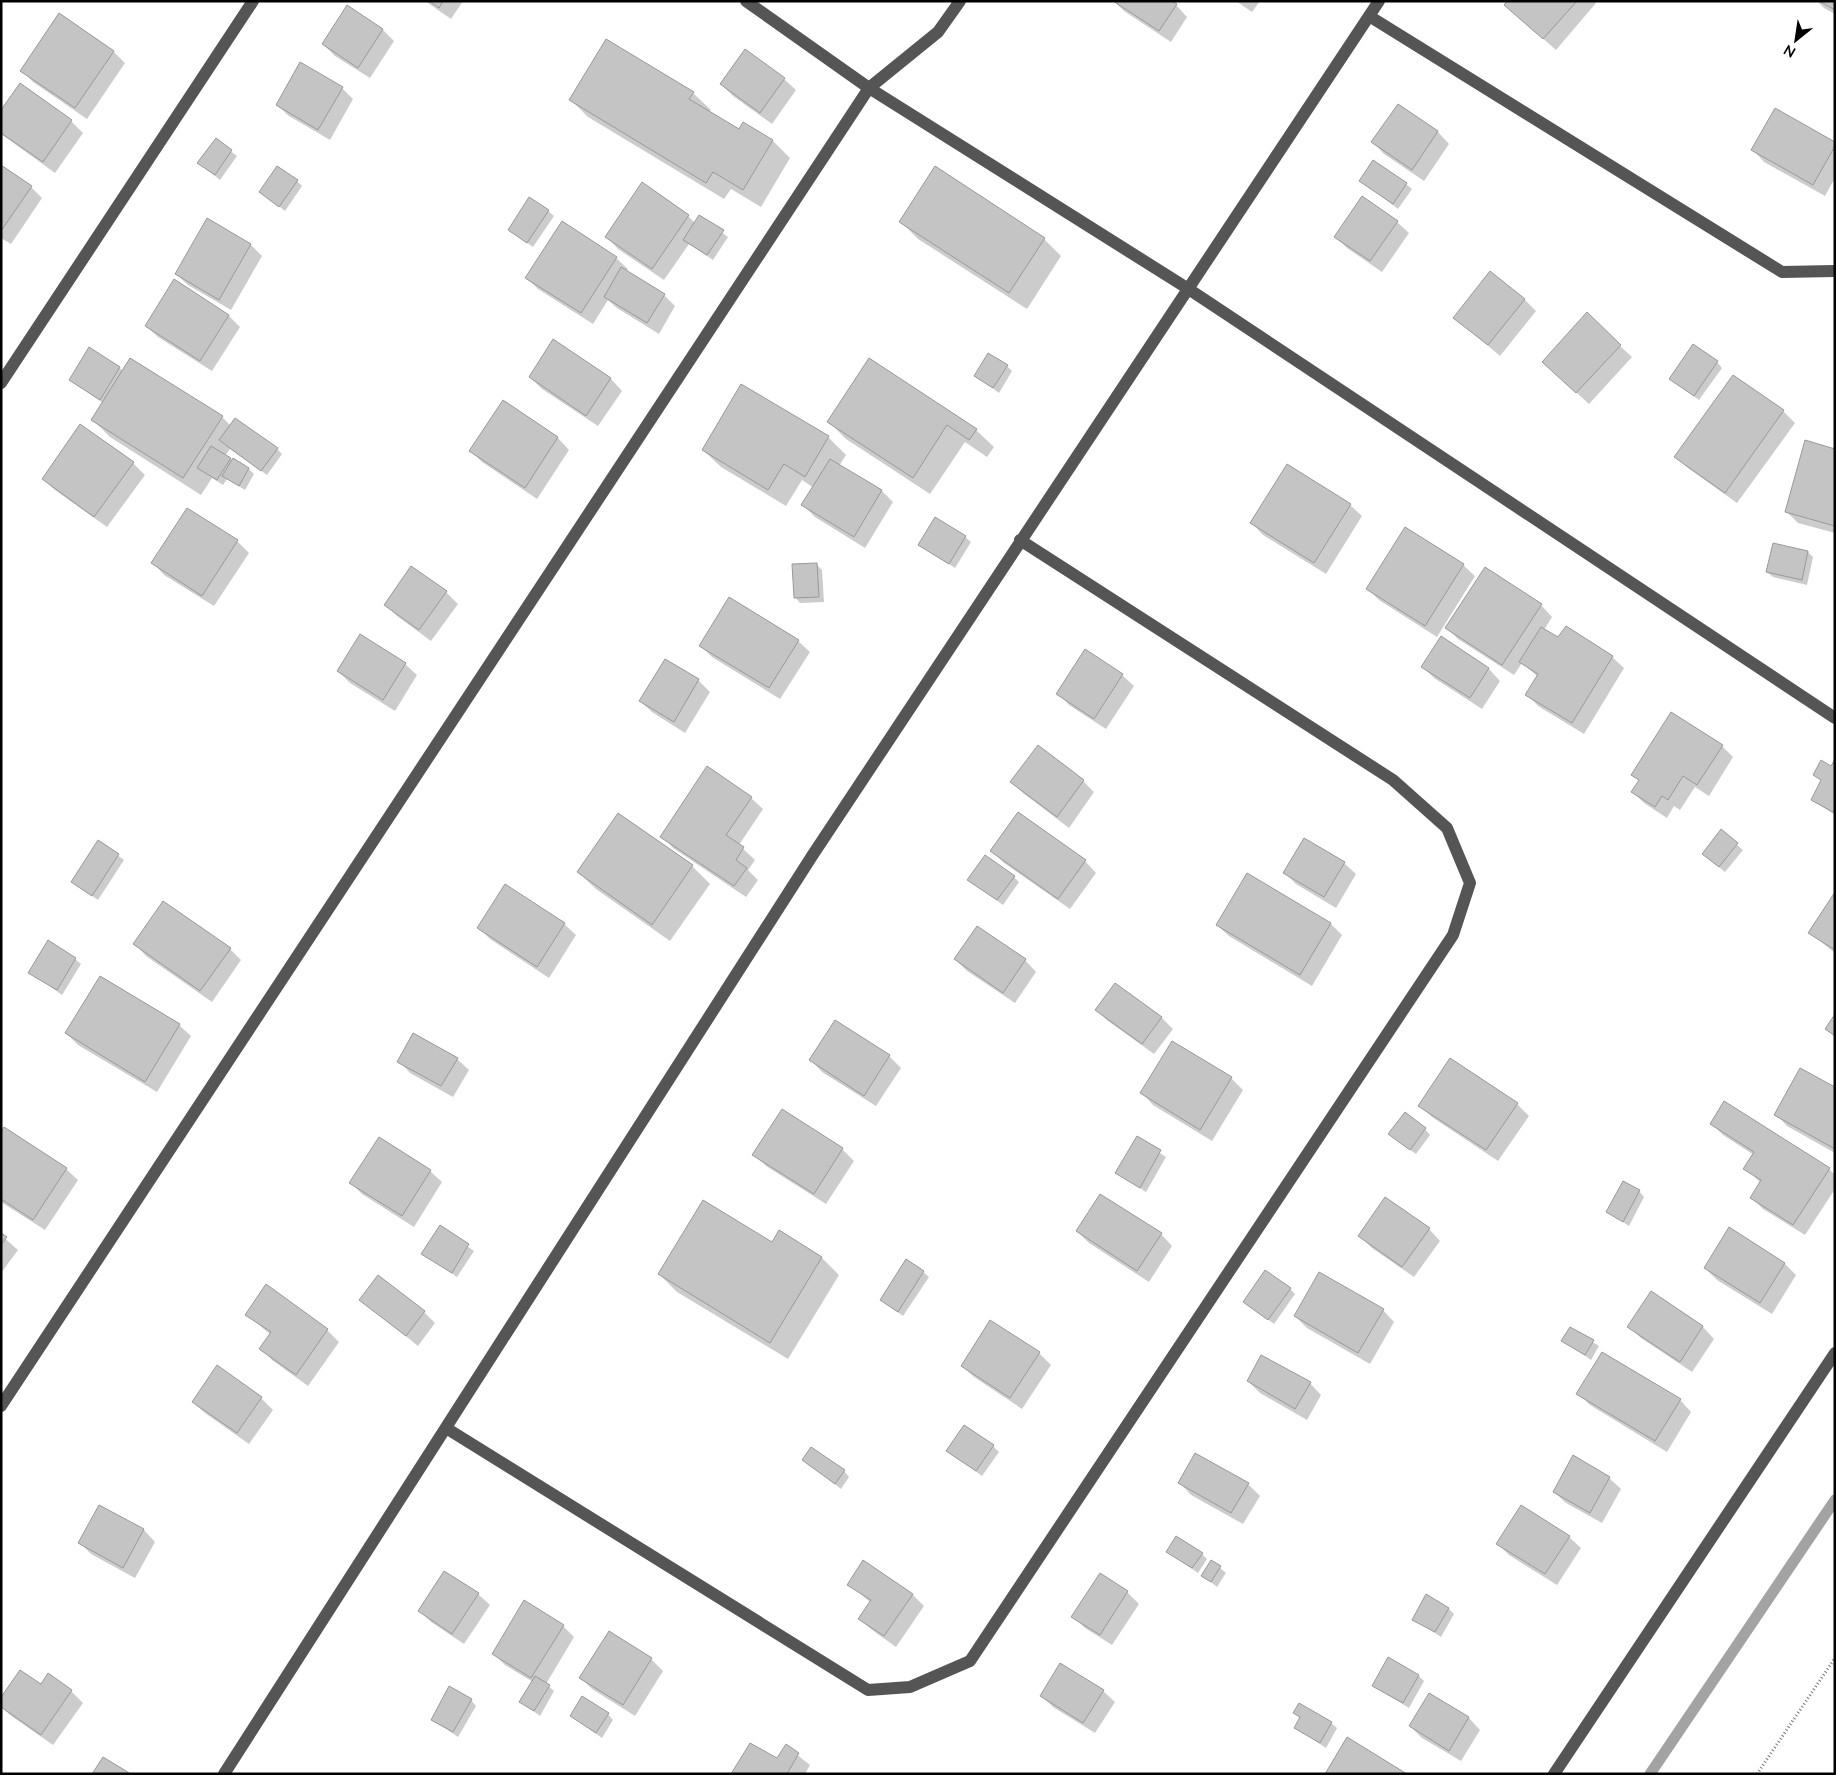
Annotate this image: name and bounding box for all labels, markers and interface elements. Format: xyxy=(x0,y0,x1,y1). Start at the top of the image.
north arrow xyxy=(1771,15,1821,65)
text: N xyxy=(1780,42,1798,62)

